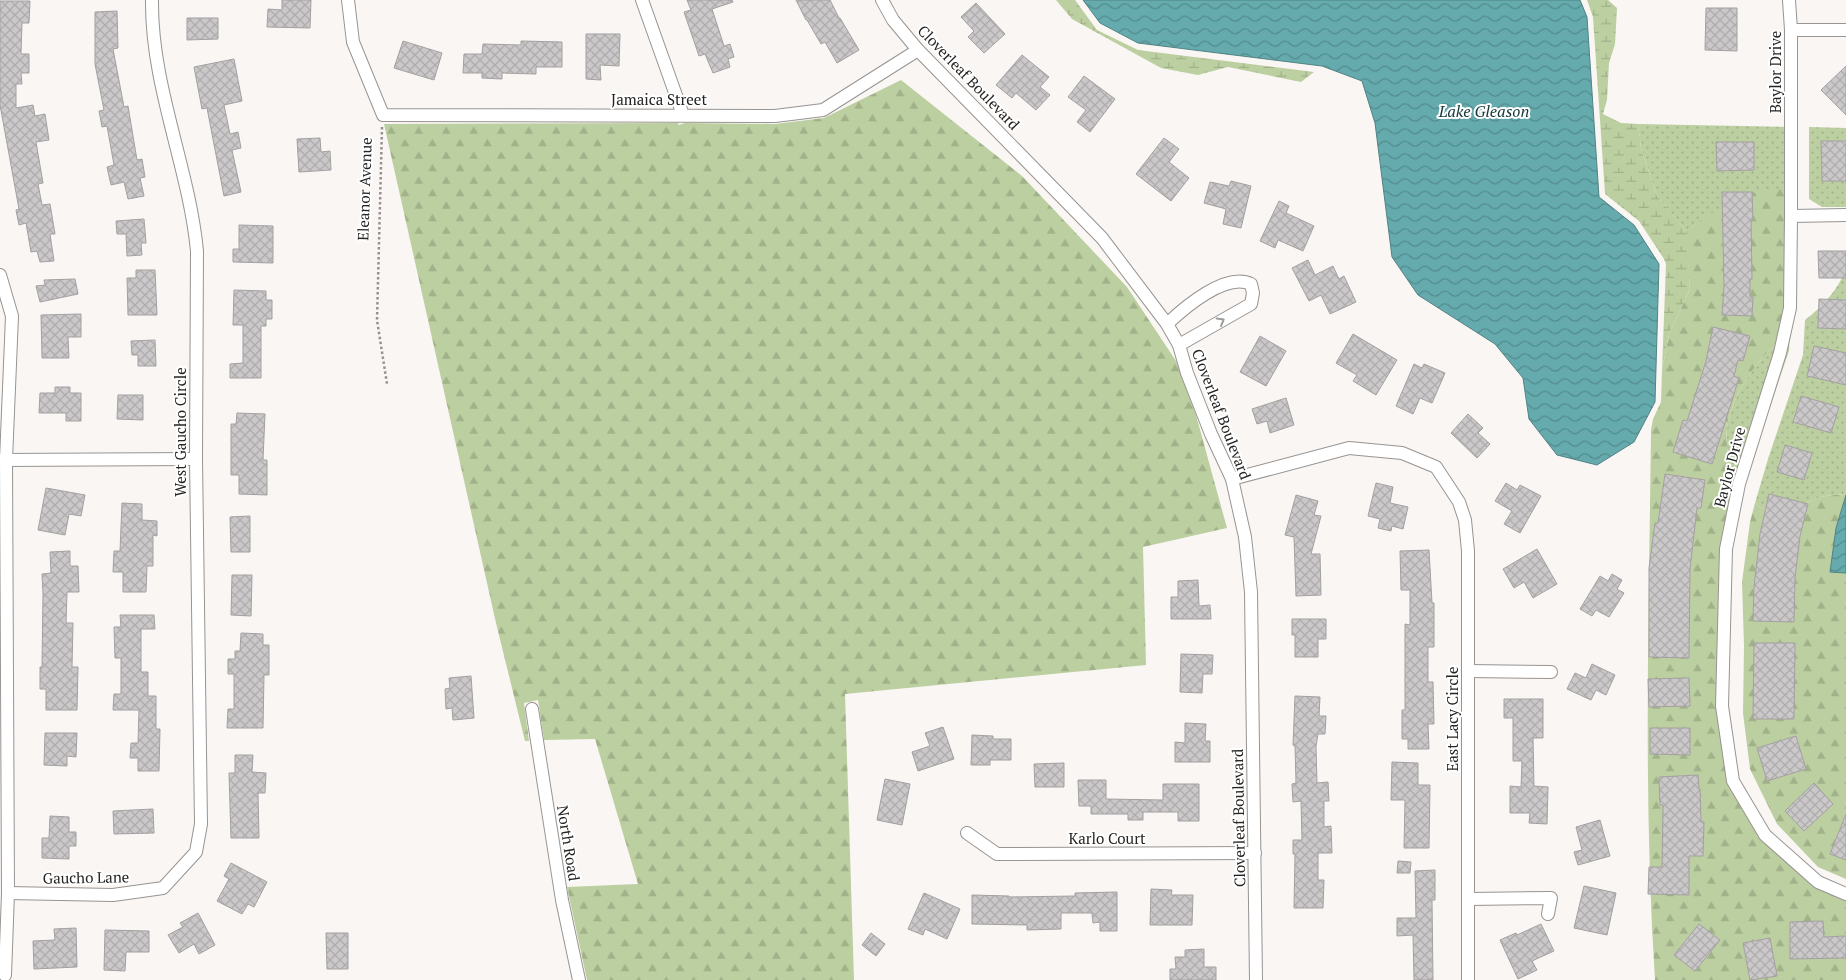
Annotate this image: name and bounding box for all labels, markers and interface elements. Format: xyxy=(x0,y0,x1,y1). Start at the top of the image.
street label: Cloverleaf Boulevard xyxy=(914,20,1024,134)
street label: Baylor Drive xyxy=(1765,31,1785,113)
street label: Jamaica Street xyxy=(611,89,707,109)
water label: Lake Gleason xyxy=(1438,100,1529,122)
street label: Eleanor Avenue xyxy=(352,137,376,241)
one-way arrow xyxy=(1216,318,1225,328)
street label: Cloverleaf Boulevard xyxy=(1188,346,1256,482)
street label: West Gaucho Circle xyxy=(170,367,190,497)
street label: Baylor Drive xyxy=(1709,425,1749,509)
street label: East Lacy Circle xyxy=(1442,666,1462,772)
street label: Cloverleaf Boulevard xyxy=(1227,749,1249,887)
street label: North Road xyxy=(553,804,585,882)
street label: Karlo Court xyxy=(1068,828,1146,848)
street label: Gaucho Lane xyxy=(43,866,129,888)

